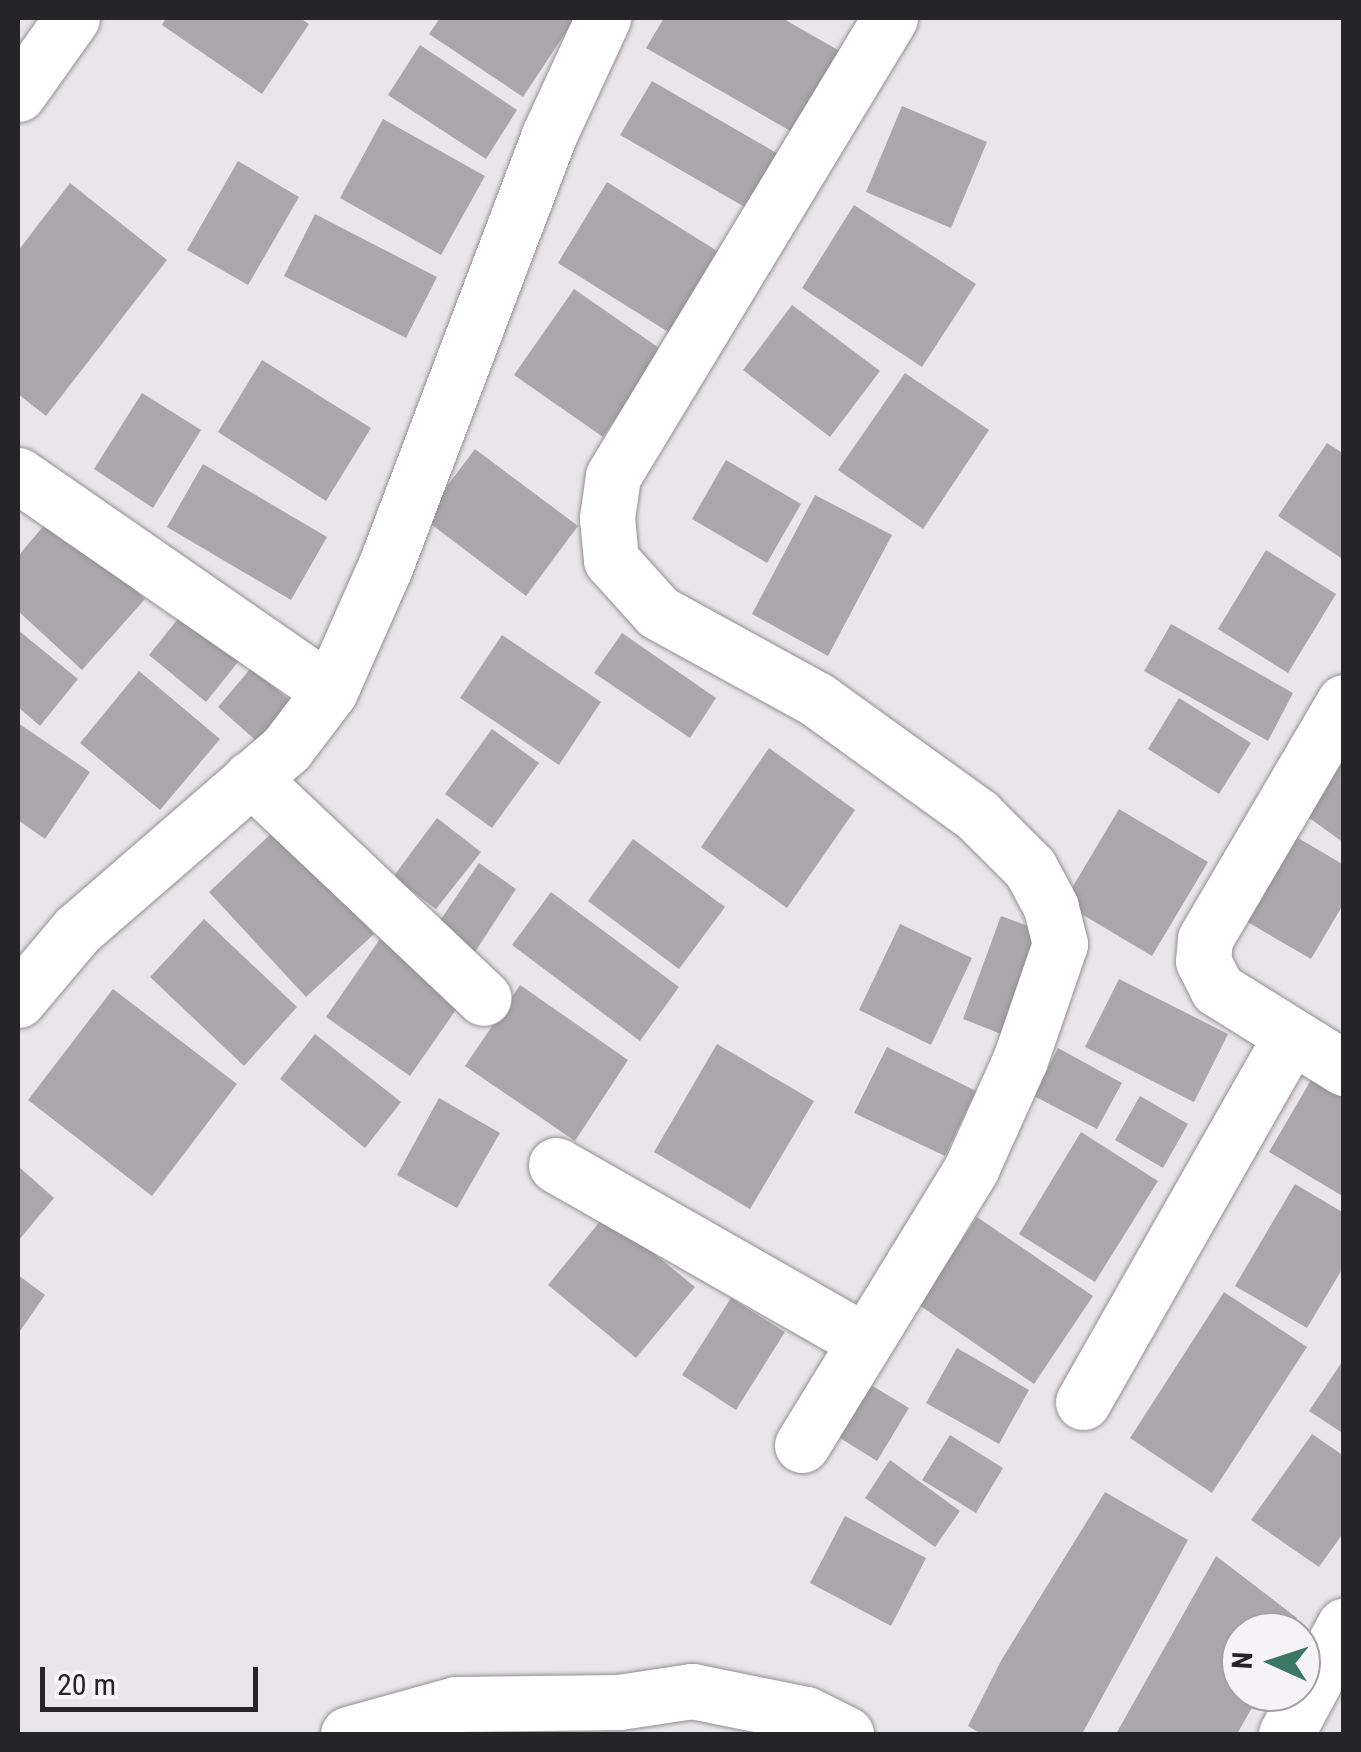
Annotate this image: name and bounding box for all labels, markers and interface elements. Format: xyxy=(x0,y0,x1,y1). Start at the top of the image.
north arrow xyxy=(1221,1612,1321,1712)
scale bar xyxy=(45,1647,262,1709)
text: N xyxy=(1226,1651,1259,1670)
text: 20 m xyxy=(57,1667,116,1702)

